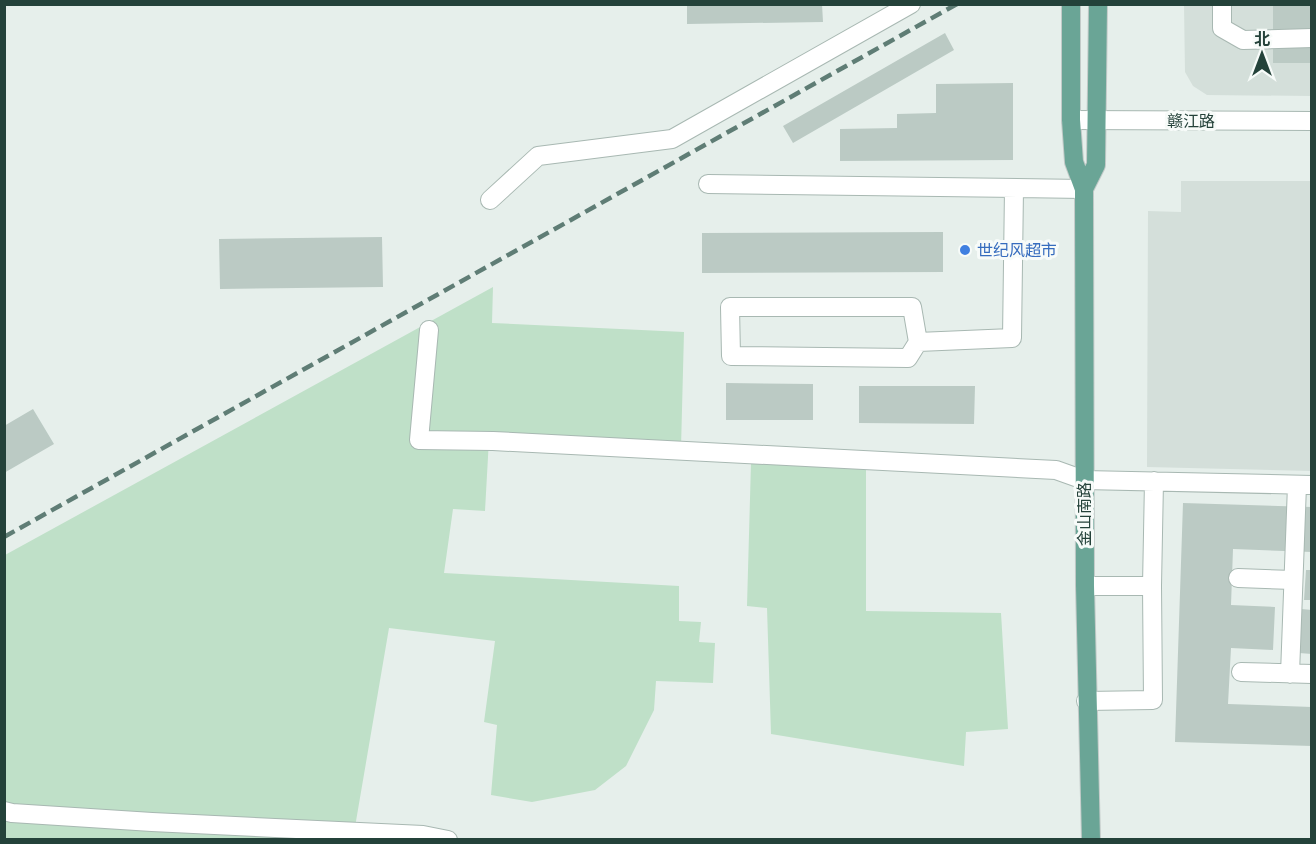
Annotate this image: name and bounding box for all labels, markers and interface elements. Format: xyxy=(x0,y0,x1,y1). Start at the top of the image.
north arrow xyxy=(1232,24,1292,84)
text: 北 xyxy=(1254,30,1270,49)
street label: 赣江路 xyxy=(1167,112,1215,131)
place label: 世纪风超市 xyxy=(977,241,1057,260)
marker: 世纪风超市 xyxy=(958,243,972,257)
street label: 金山南路 xyxy=(1075,482,1094,546)

